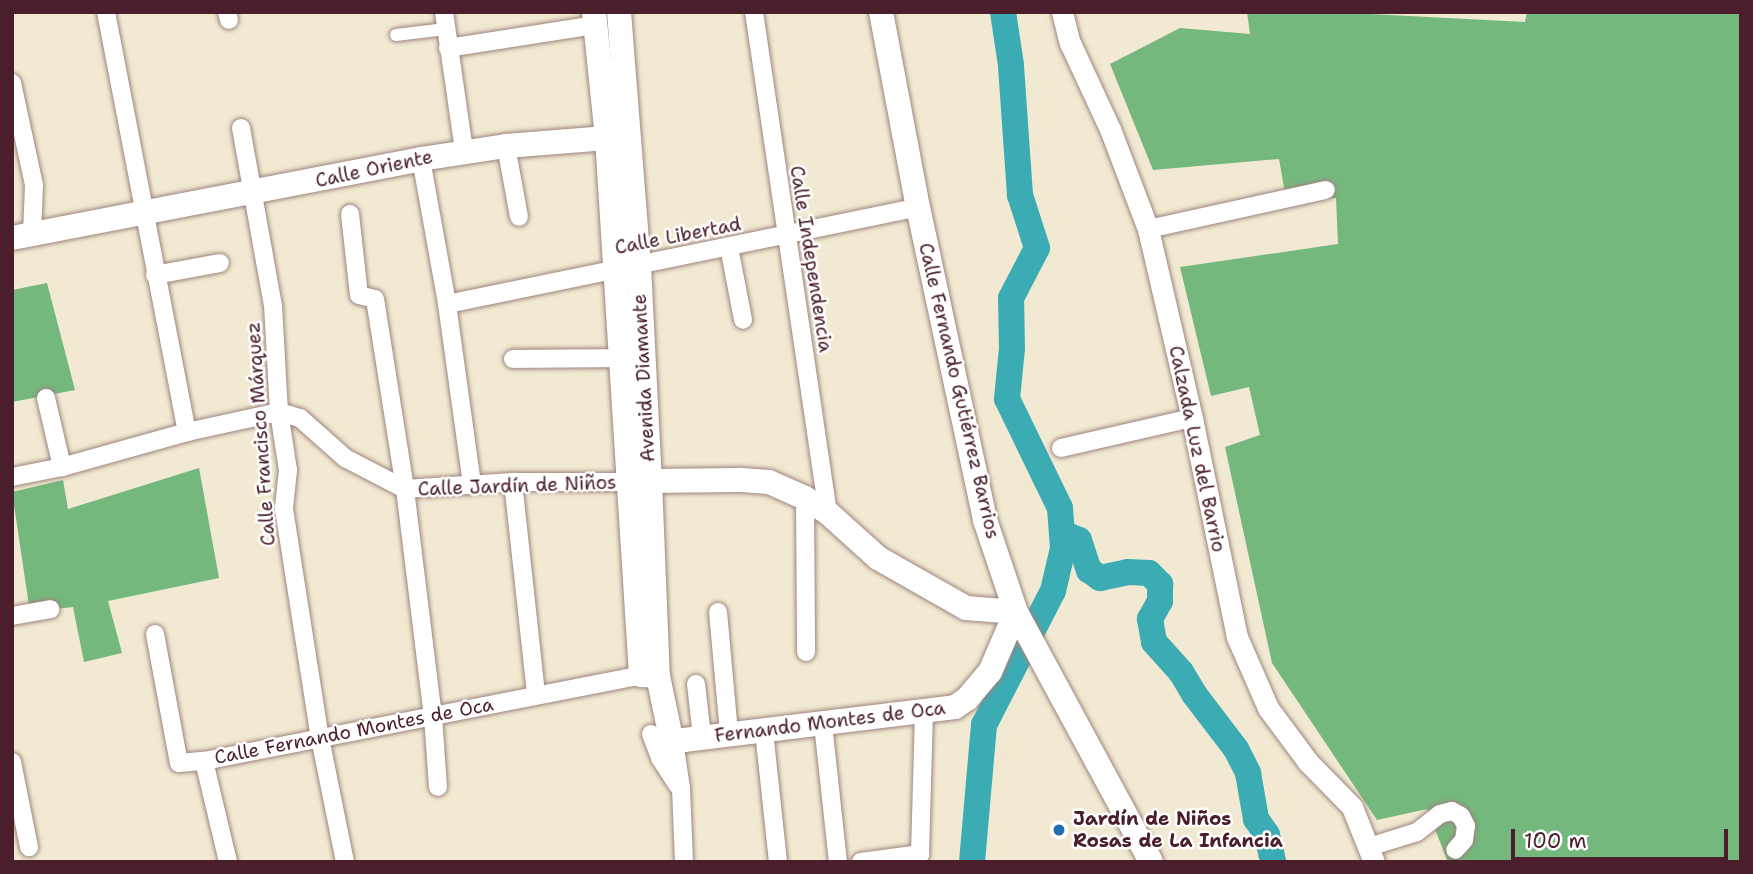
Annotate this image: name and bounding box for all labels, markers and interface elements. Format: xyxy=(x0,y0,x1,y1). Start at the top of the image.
street label: Calle Oriente xyxy=(313,145,435,193)
street label: Calle Independencia xyxy=(785,164,837,354)
street label: Calle Libertad xyxy=(613,213,743,259)
street label: Calle Fernando Gutiérrez Barrios xyxy=(914,241,1004,541)
street label: Avenida Diamante xyxy=(628,293,660,463)
street label: Calle Francisco Márquez xyxy=(242,321,280,547)
street label: Calzada Luz del Barrio xyxy=(1164,344,1230,554)
street label: Calle Jardín de Niños xyxy=(417,471,617,501)
street label: Calle Fernando Montes de Oca xyxy=(213,693,495,769)
street label: Fernando Montes de Oca xyxy=(713,697,947,747)
place label: Jardín de Niños Rosas de La Infancia xyxy=(1073,808,1283,852)
scale bar xyxy=(1515,814,1732,858)
marker: Jardín de Niños Rosas de La Infancia xyxy=(1051,822,1067,838)
text: 100 m xyxy=(1524,827,1587,855)

